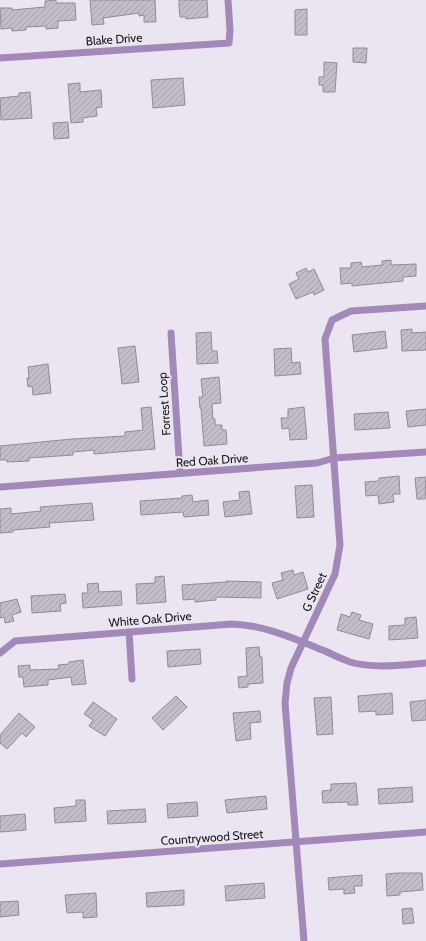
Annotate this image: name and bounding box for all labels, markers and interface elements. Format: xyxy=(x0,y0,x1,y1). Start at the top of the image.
street label: Blake Drive xyxy=(85,30,143,48)
street label: Forrest Loop xyxy=(154,372,174,436)
street label: Red Oak Drive xyxy=(175,450,249,470)
street label: G Street xyxy=(298,570,330,614)
street label: White Oak Drive xyxy=(108,608,192,630)
street label: Countrywood Street xyxy=(160,826,264,848)

